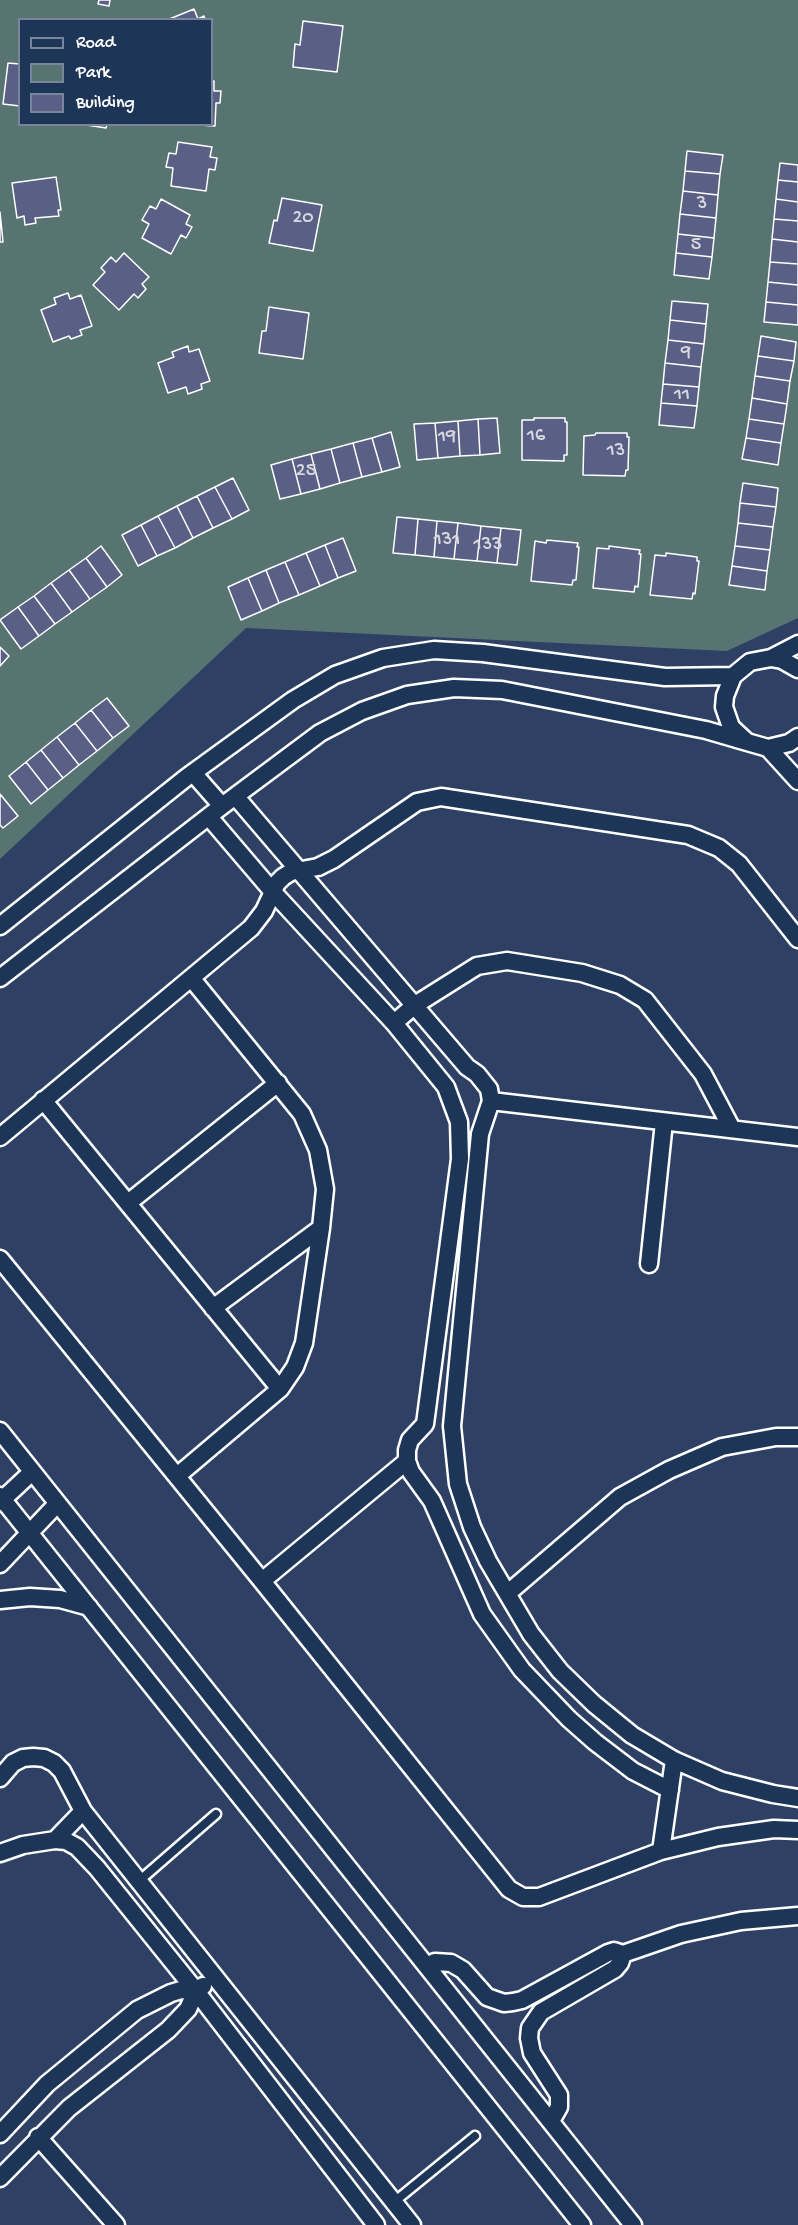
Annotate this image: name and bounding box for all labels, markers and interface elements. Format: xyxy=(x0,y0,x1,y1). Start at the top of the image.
legend xyxy=(18,18,213,126)
text: Road xyxy=(76,33,115,54)
text: Park xyxy=(76,63,110,84)
text: Building xyxy=(76,93,135,114)
house number: 3 xyxy=(697,193,707,217)
house number: 20 xyxy=(292,207,314,231)
house number: 5 xyxy=(691,234,701,258)
house number: 9 xyxy=(681,342,691,366)
house number: 11 xyxy=(674,384,690,408)
house number: 16 xyxy=(527,425,545,449)
house number: 19 xyxy=(438,426,456,450)
house number: 13 xyxy=(607,440,625,464)
house number: 25 xyxy=(296,460,316,484)
house number: 131 xyxy=(434,529,460,553)
house number: 133 xyxy=(474,534,502,558)

